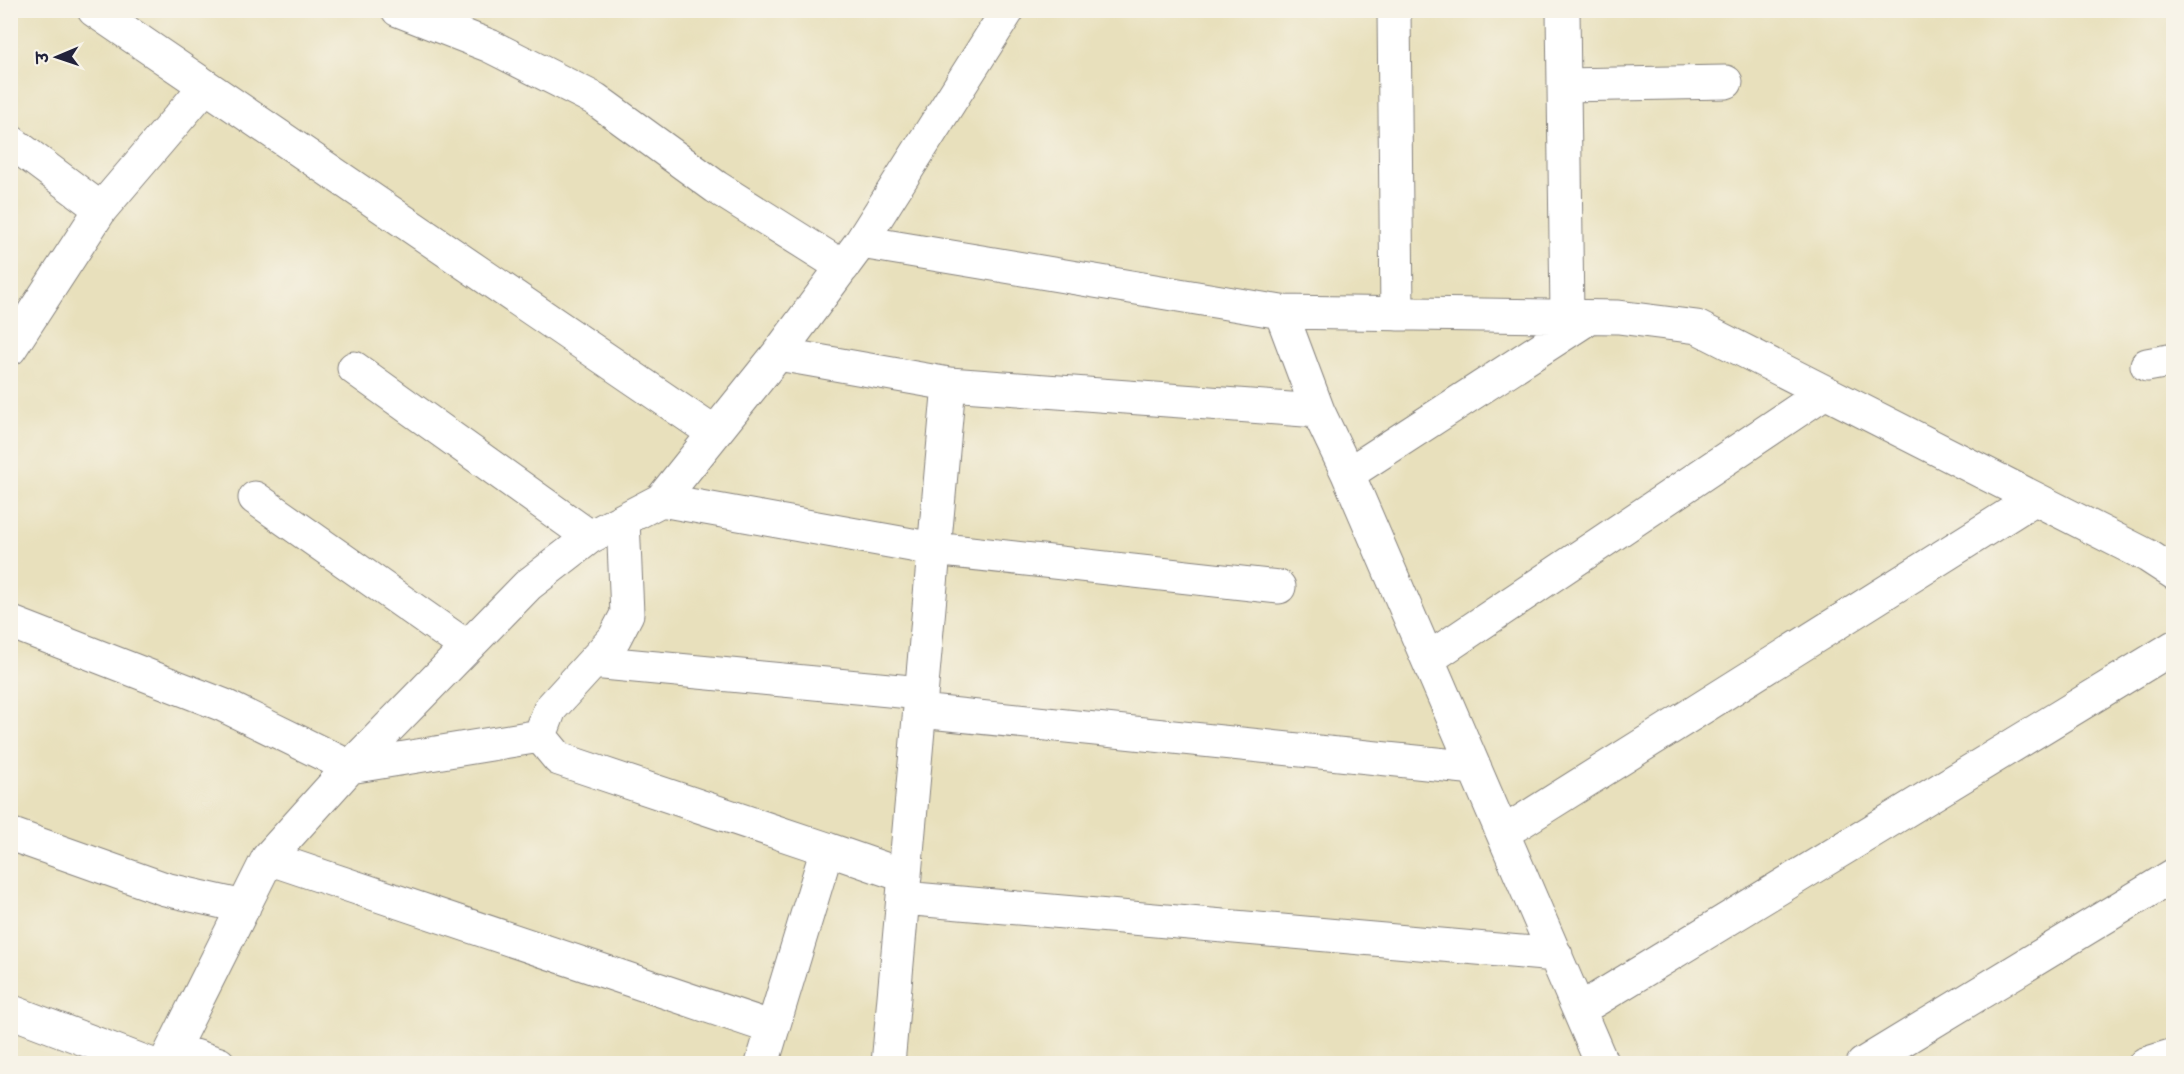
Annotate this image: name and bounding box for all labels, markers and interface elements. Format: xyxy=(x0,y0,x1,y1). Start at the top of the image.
north arrow xyxy=(27,27,87,87)
text: उ xyxy=(33,50,53,65)

